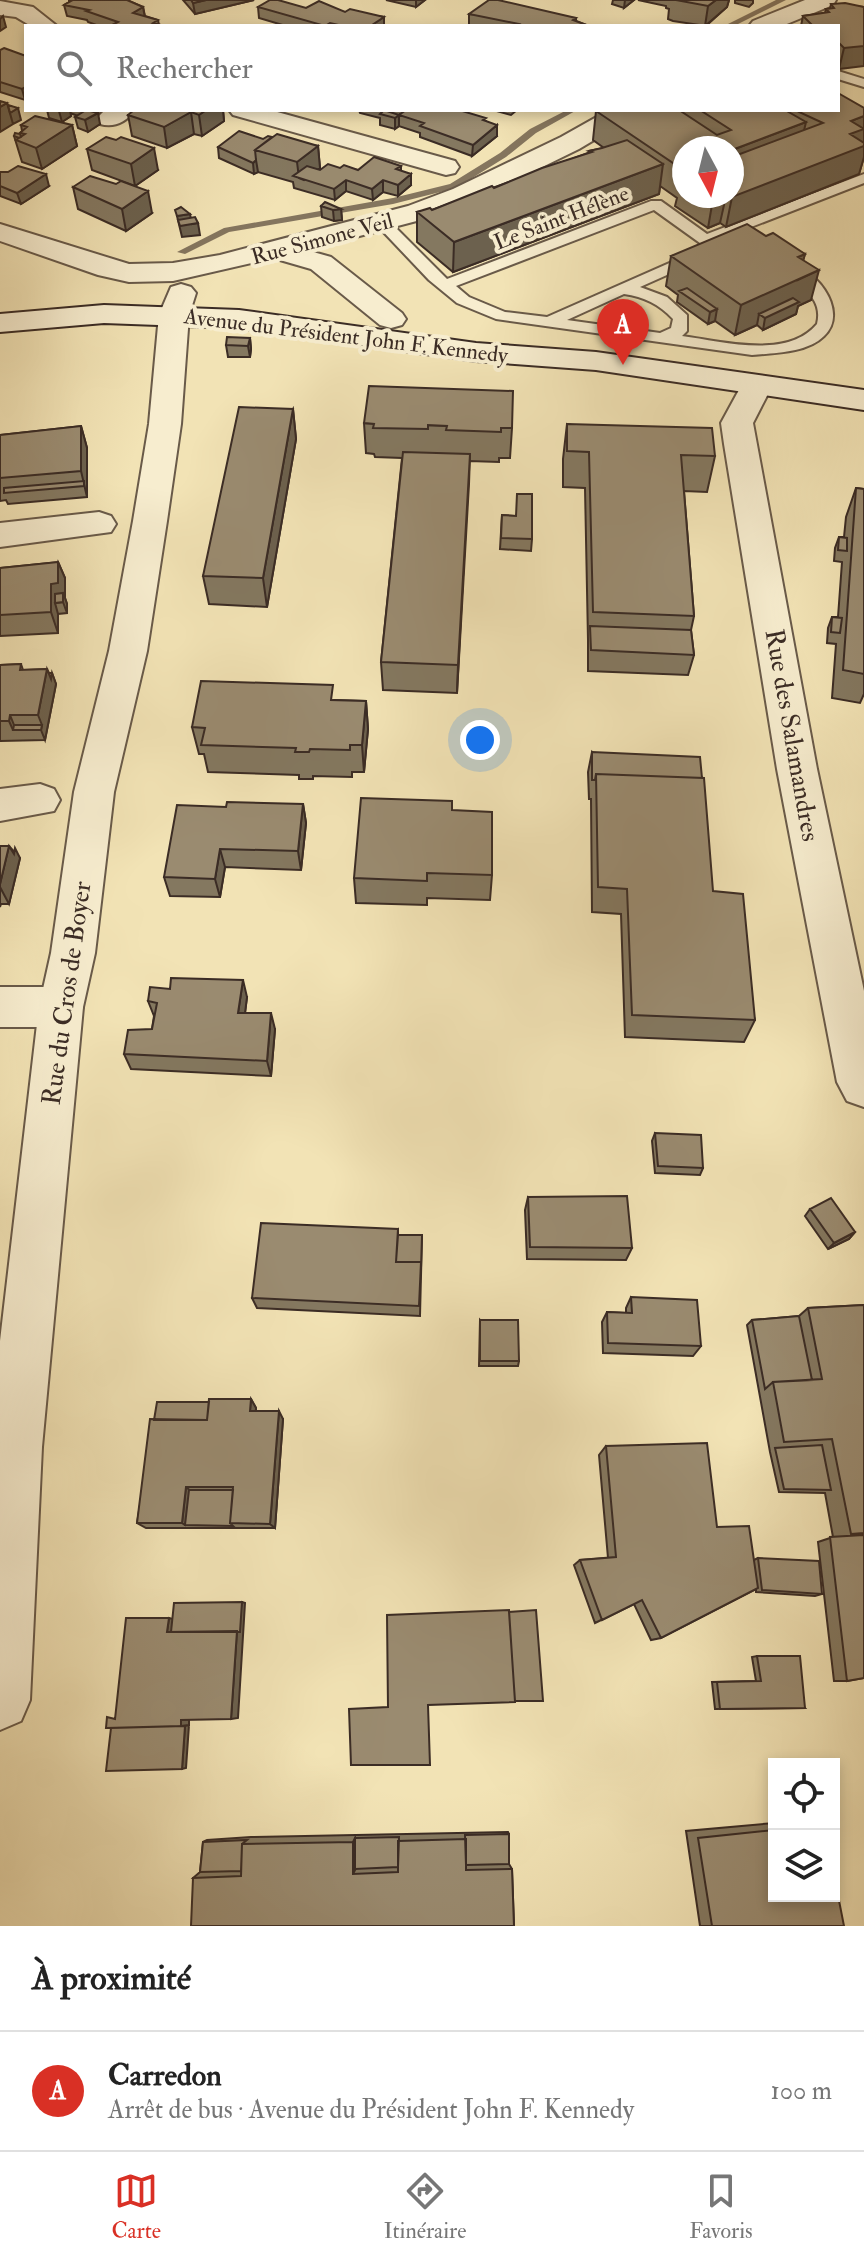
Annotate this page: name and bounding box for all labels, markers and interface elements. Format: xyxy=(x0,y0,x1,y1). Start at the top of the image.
search box xyxy=(24,24,840,112)
icon: search xyxy=(52,46,96,90)
text: Rechercher xyxy=(116,50,253,87)
north arrow xyxy=(672,136,744,208)
street label: Le Saint Hélène xyxy=(490,179,633,256)
street label: Rue Simone Veil xyxy=(248,206,397,271)
pin: A xyxy=(597,299,649,365)
street label: Avenue du Président John F. Kennedy xyxy=(181,302,510,370)
street label: Rue des Salamandres xyxy=(758,626,826,844)
your location xyxy=(460,720,500,760)
street label: Rue du Cros de Boyer xyxy=(35,879,99,1107)
map controls xyxy=(768,1758,840,1902)
button: locate xyxy=(768,1758,840,1830)
button: layers xyxy=(768,1830,840,1902)
text: À proximité xyxy=(32,1957,191,2000)
text: Carredon xyxy=(108,2057,222,2094)
text: A xyxy=(50,2075,66,2107)
text: 100 m xyxy=(771,2075,832,2107)
text: Arrêt de bus · Avenue du Président John F. Kennedy xyxy=(108,2094,634,2126)
tab: Carte xyxy=(111,2169,161,2245)
tab: Itinéraire xyxy=(384,2169,466,2245)
tab: Favoris xyxy=(689,2169,753,2245)

